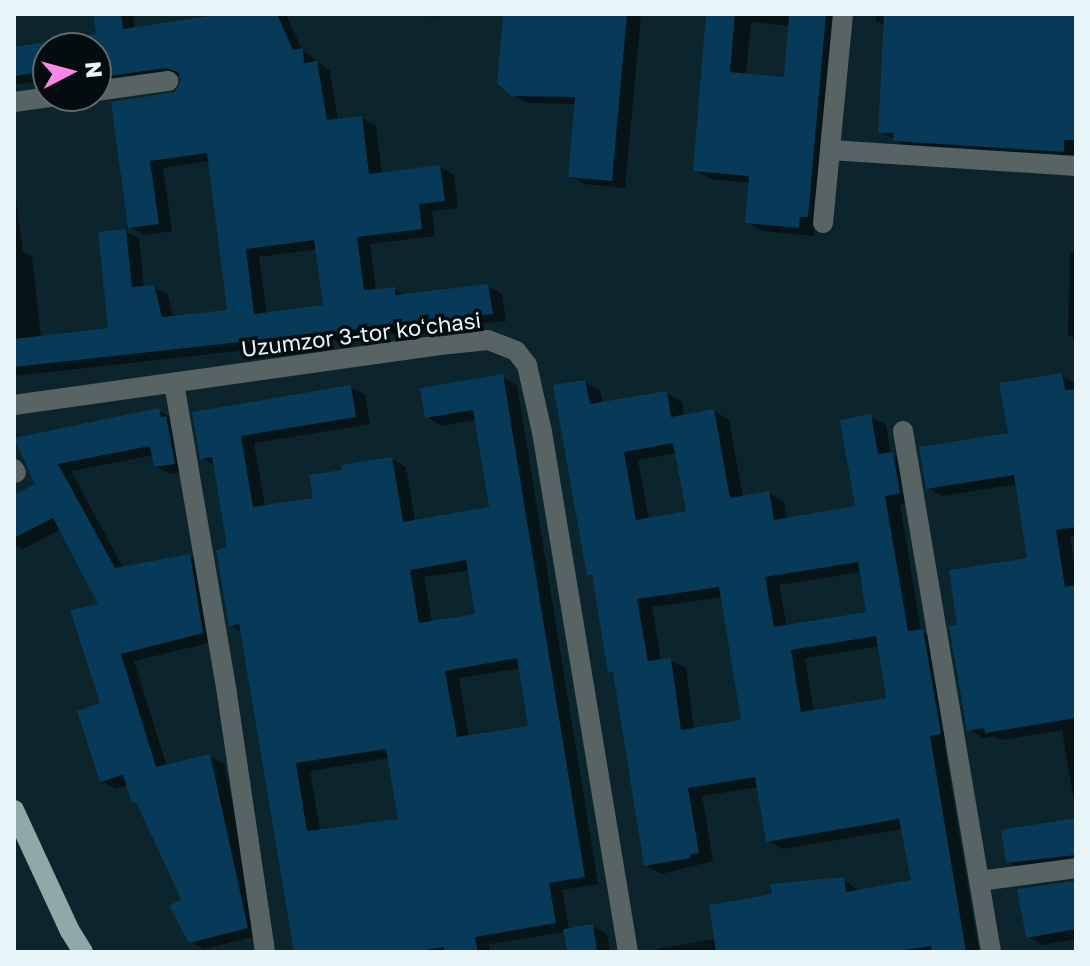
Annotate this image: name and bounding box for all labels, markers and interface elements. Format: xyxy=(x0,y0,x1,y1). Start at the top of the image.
north arrow xyxy=(32,32,112,112)
text: N xyxy=(80,60,109,79)
street label: Uzumzor 3-tor koʻchasi xyxy=(240,306,482,362)

